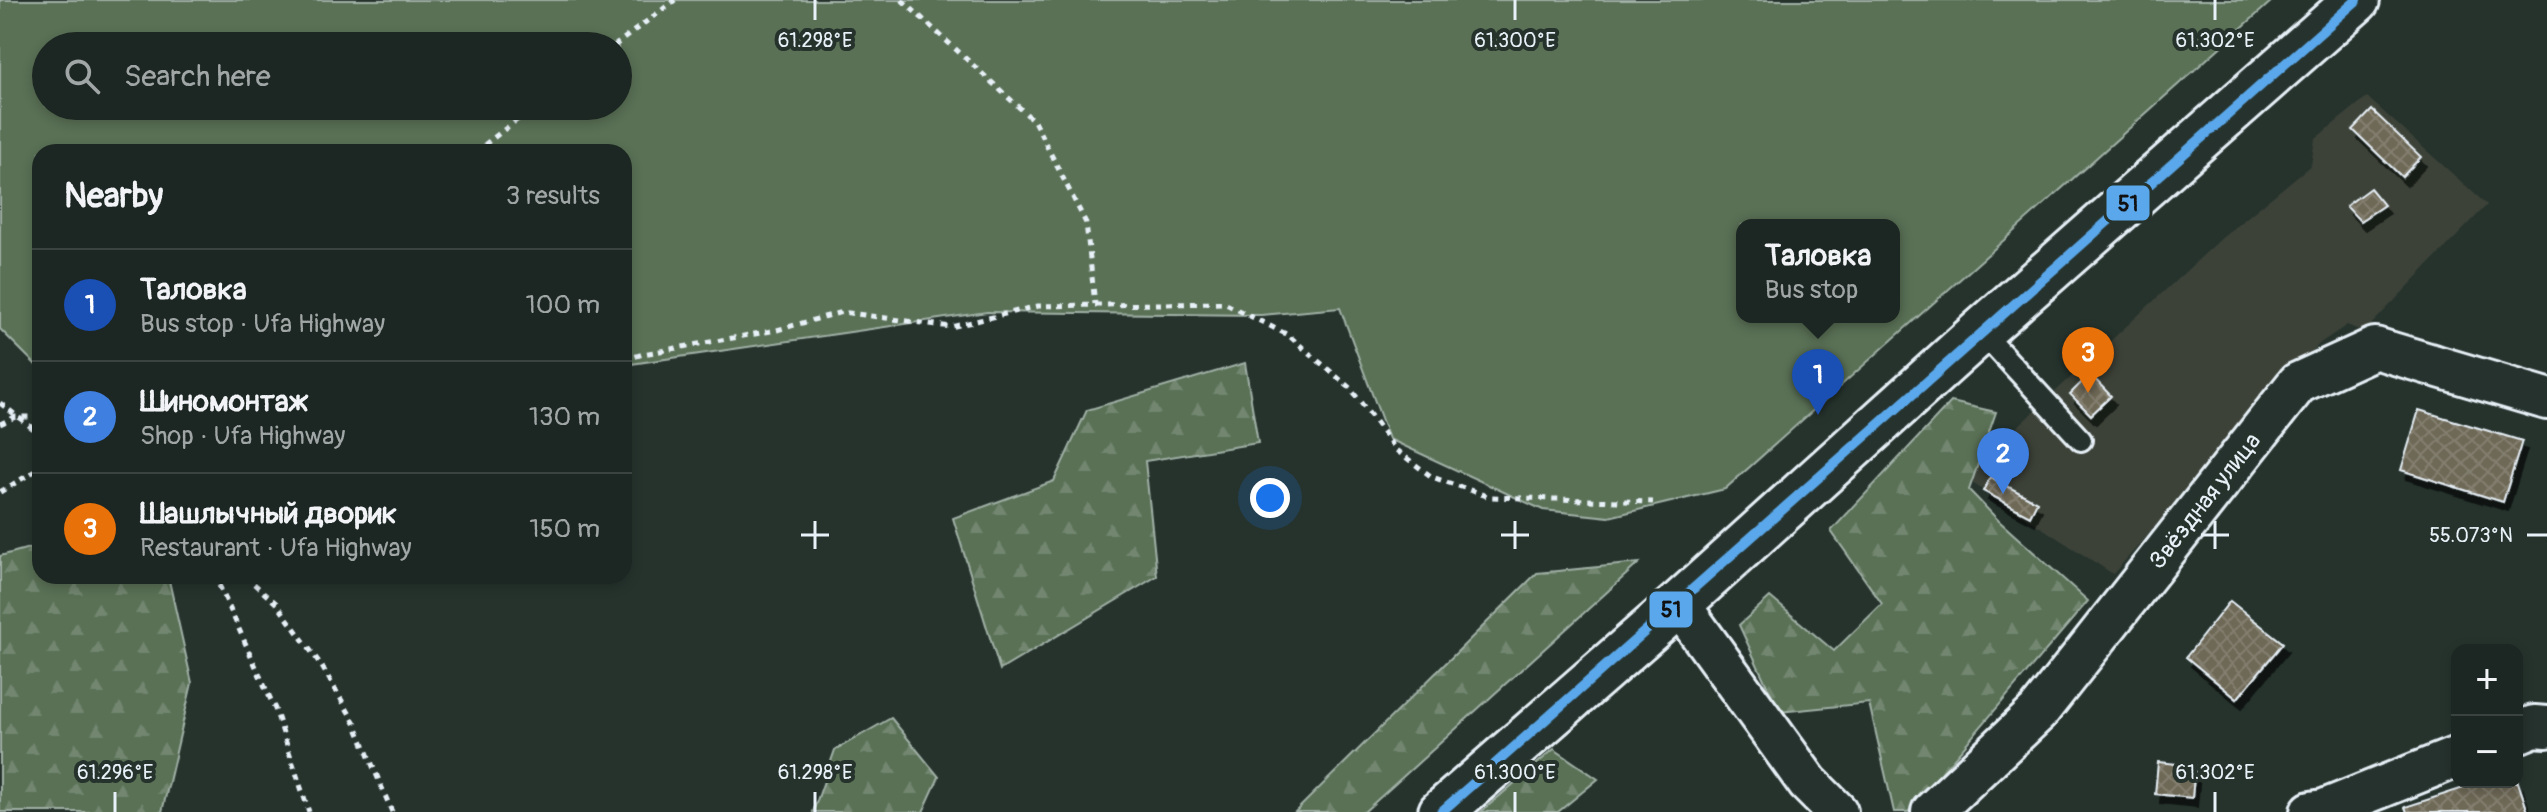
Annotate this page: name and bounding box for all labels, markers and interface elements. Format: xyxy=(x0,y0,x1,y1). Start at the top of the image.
text: 61.298°E xyxy=(778,28,852,53)
text: 61.300°E xyxy=(1474,28,1556,53)
text: 61.302°E xyxy=(2176,28,2255,53)
search box xyxy=(32,32,632,120)
icon: search xyxy=(60,54,104,98)
text: Search here xyxy=(124,58,271,95)
text: Nearby xyxy=(64,175,163,218)
text: 3 results xyxy=(506,180,600,212)
line badge: 51 xyxy=(2105,184,2151,222)
text: 51 xyxy=(2118,190,2138,218)
popup xyxy=(1736,219,1900,323)
text: Таловка xyxy=(1765,237,1871,274)
text: Таловка xyxy=(140,271,247,308)
text: Bus stop xyxy=(1765,274,1858,306)
text: 1 xyxy=(85,289,95,321)
text: 100 m xyxy=(526,289,600,321)
text: Bus stop · Ufa Highway xyxy=(140,308,385,340)
pin: 3 xyxy=(2062,327,2114,393)
pin: 1 xyxy=(1792,349,1844,415)
text: Шиномонтаж xyxy=(140,383,308,420)
text: 2 xyxy=(83,401,97,433)
text: 130 m xyxy=(529,401,600,433)
text: Shop · Ufa Highway xyxy=(140,420,345,452)
street label: Звёздная улица xyxy=(2143,427,2267,575)
pin: 2 xyxy=(1977,428,2029,494)
your location xyxy=(1250,478,1290,518)
text: Шашлычный дворик xyxy=(140,495,397,532)
text: 3 xyxy=(83,513,97,545)
text: 150 m xyxy=(529,513,600,545)
text: 55.073°N xyxy=(2429,523,2513,548)
text: Restaurant · Ufa Highway xyxy=(140,532,412,564)
line badge: 51 xyxy=(1648,590,1694,629)
text: 51 xyxy=(1661,596,1681,624)
map controls xyxy=(2451,644,2523,788)
button: + xyxy=(2451,644,2523,716)
button: − xyxy=(2451,716,2523,788)
text: 61.296°E xyxy=(77,760,153,785)
text: 61.298°E xyxy=(778,760,852,785)
text: 61.300°E xyxy=(1474,760,1556,785)
text: 61.302°E xyxy=(2176,760,2255,785)

